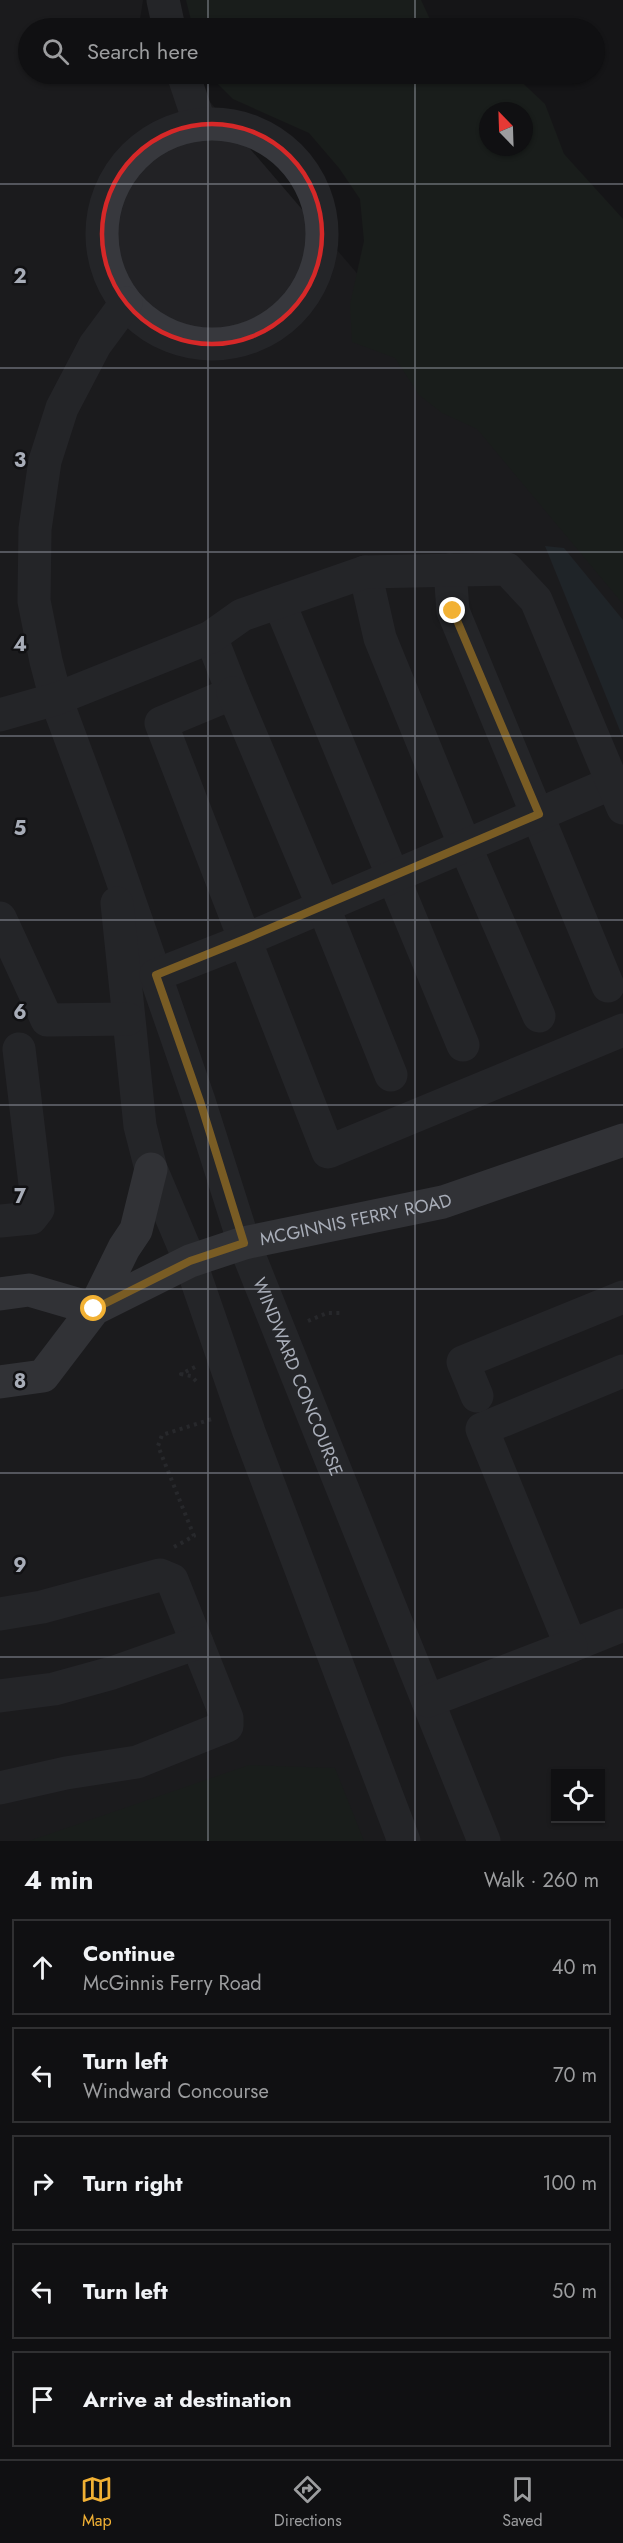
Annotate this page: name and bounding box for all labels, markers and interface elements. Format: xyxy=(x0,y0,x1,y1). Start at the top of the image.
search box xyxy=(18,18,605,84)
icon: search xyxy=(39,35,72,68)
text: Search here xyxy=(87,35,198,67)
north arrow xyxy=(479,102,533,156)
text: 2 xyxy=(13,262,27,291)
text: 3 xyxy=(14,446,26,475)
route end xyxy=(439,597,465,623)
text: 4 xyxy=(13,630,27,659)
text: 5 xyxy=(14,814,27,843)
text: 6 xyxy=(13,998,27,1027)
text: 7 xyxy=(14,1182,27,1211)
street label: MCGINNIS FERRY ROAD xyxy=(257,1187,455,1252)
street label: WINDWARD CONCOURSE xyxy=(246,1274,349,1480)
route start xyxy=(80,1295,106,1321)
text: 8 xyxy=(14,1367,26,1396)
text: 9 xyxy=(13,1551,27,1580)
map controls xyxy=(551,1769,605,1823)
button: locate xyxy=(551,1769,605,1823)
text: 4 min xyxy=(24,1861,93,1899)
text: Walk · 260 m xyxy=(484,1866,599,1895)
text: Continue xyxy=(83,1937,175,1969)
icon: ahead xyxy=(26,1951,59,1984)
text: 40 m xyxy=(552,1953,597,1982)
text: McGinnis Ferry Road xyxy=(83,1969,262,1998)
text: Turn left xyxy=(83,2045,168,2077)
icon: left xyxy=(26,2059,59,2092)
text: 70 m xyxy=(553,2061,597,2090)
text: Windward Concourse xyxy=(83,2077,269,2106)
icon: right xyxy=(26,2167,59,2200)
text: Turn right xyxy=(83,2167,183,2199)
text: 100 m xyxy=(542,2169,597,2198)
icon: left xyxy=(26,2275,59,2308)
text: Turn left xyxy=(83,2275,168,2307)
text: 50 m xyxy=(552,2277,597,2306)
icon: arrive xyxy=(26,2383,59,2416)
text: Arrive at destination xyxy=(83,2383,292,2415)
tab: Map xyxy=(80,2473,113,2532)
tab: Directions xyxy=(274,2473,342,2532)
tab: Saved xyxy=(502,2473,543,2532)

